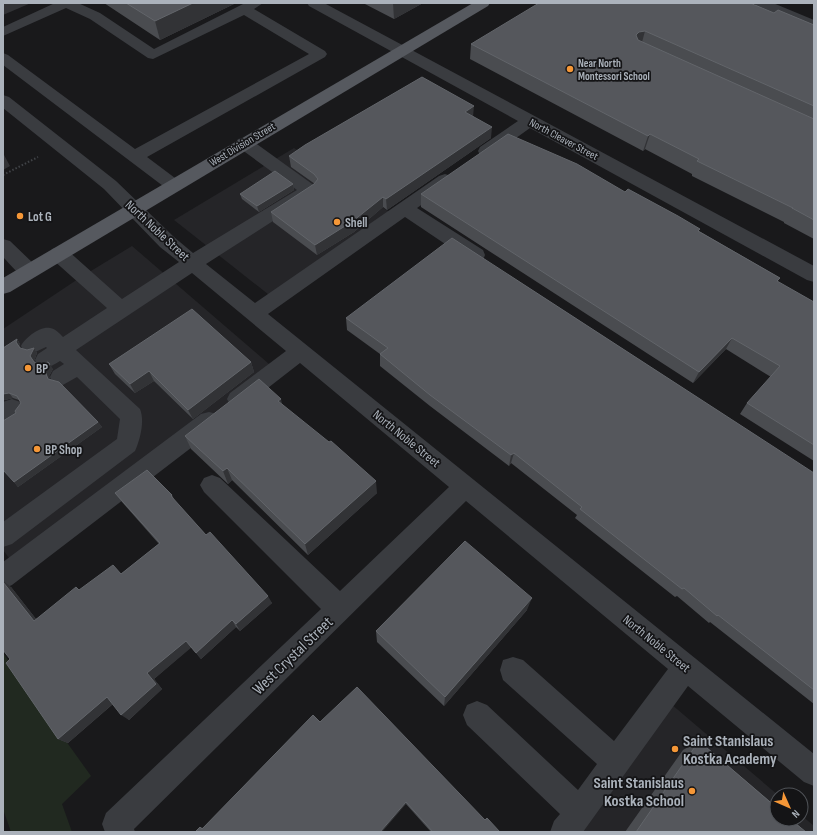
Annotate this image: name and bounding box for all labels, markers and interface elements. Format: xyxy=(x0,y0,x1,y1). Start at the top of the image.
place label: Near North Montessori School xyxy=(578,57,650,83)
marker: Near North Montessori School xyxy=(565,64,575,74)
street label: North Cleaver Street xyxy=(527,116,601,163)
street label: West Division Street xyxy=(207,119,278,169)
street label: North Noble Street xyxy=(122,197,193,265)
place label: Lot G xyxy=(28,209,52,225)
marker: Lot G xyxy=(15,211,25,221)
place label: Shell xyxy=(345,215,368,231)
marker: Shell xyxy=(332,217,342,227)
place label: BP xyxy=(36,361,48,377)
marker: BP xyxy=(23,363,33,373)
street label: North Noble Street xyxy=(369,407,443,471)
place label: BP Shop xyxy=(45,442,82,458)
marker: BP Shop xyxy=(32,444,42,454)
street label: North Noble Street xyxy=(619,612,693,676)
street label: West Crystal Street xyxy=(249,613,337,699)
place label: Saint Stanislaus Kostka Academy xyxy=(683,732,777,769)
marker: Saint Stanislaus Kostka Academy xyxy=(670,744,680,754)
place label: Saint Stanislaus Kostka School xyxy=(594,774,684,811)
marker: Saint Stanislaus Kostka School xyxy=(687,786,697,796)
north arrow xyxy=(769,787,809,827)
text: N xyxy=(789,807,802,820)

